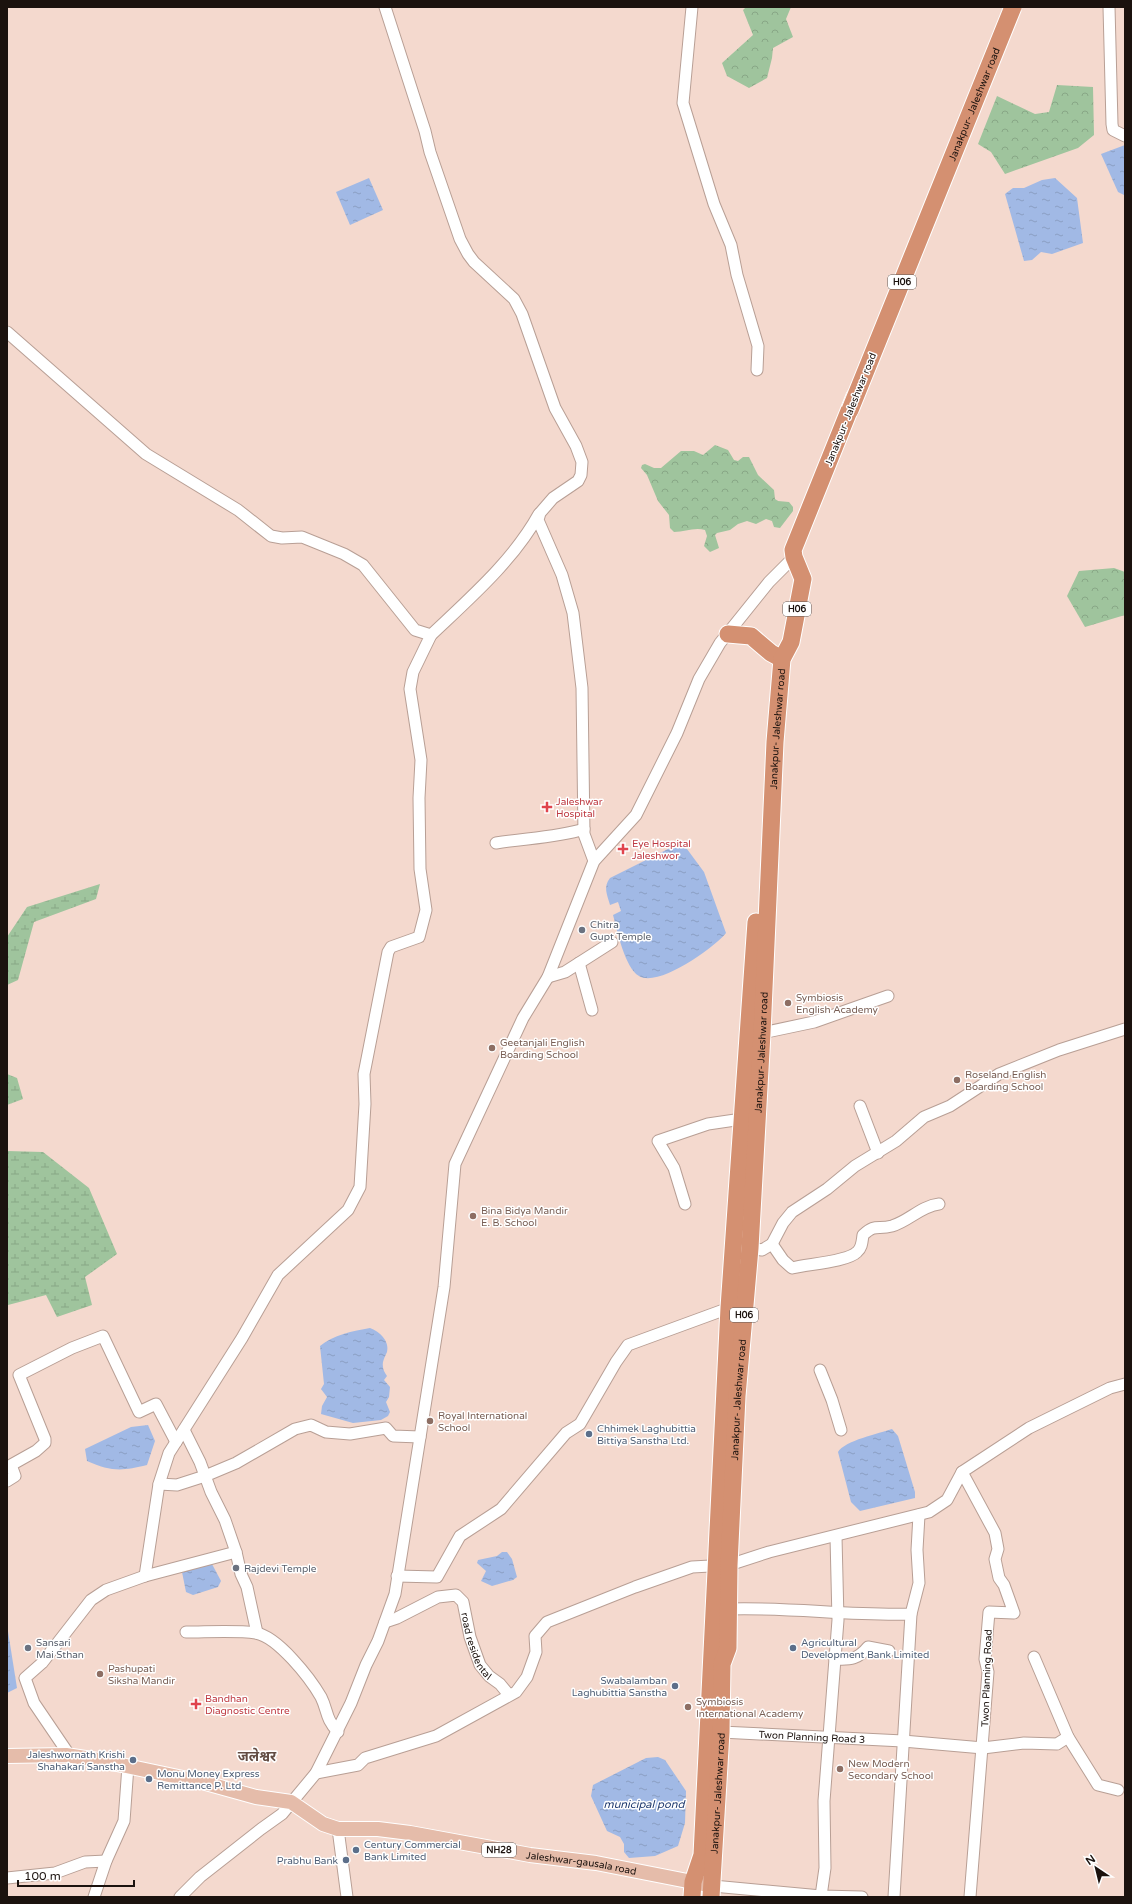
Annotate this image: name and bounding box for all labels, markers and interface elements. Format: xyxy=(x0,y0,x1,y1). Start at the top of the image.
street label: Janakpur- Jaleshwar road xyxy=(946,46,1003,163)
road number: H06 xyxy=(888,275,916,289)
street label: Janakpur- Jaleshwar road xyxy=(823,351,879,468)
road number: H06 xyxy=(783,602,811,616)
street label: Janakpur- Jaleshwar road xyxy=(768,668,788,790)
place label: Jaleshwar Hospital xyxy=(556,796,603,820)
marker: Jaleshwar Hospital xyxy=(541,801,553,813)
place label: Eye Hospital Jaleshwor xyxy=(632,838,691,862)
marker: Eye Hospital Jaleshwor xyxy=(617,843,629,855)
place label: Chitra Gupt Temple xyxy=(590,919,651,943)
marker: Chitra Gupt Temple xyxy=(577,925,587,935)
street label: Janakpur- Jaleshwar road xyxy=(753,992,771,1113)
place label: Symbiosis English Academy xyxy=(796,992,879,1016)
marker: Symbiosis English Academy xyxy=(783,998,793,1008)
place label: Geetanjali English Boarding School xyxy=(500,1037,585,1061)
marker: Geetanjali English Boarding School xyxy=(487,1043,497,1053)
place label: Roseland English Boarding School xyxy=(965,1069,1046,1093)
marker: Roseland English Boarding School xyxy=(952,1075,962,1085)
place label: Bina Bidya Mandir E. B. School xyxy=(481,1205,568,1229)
marker: Bina Bidya Mandir E. B. School xyxy=(468,1211,478,1221)
road number: H06 xyxy=(730,1308,758,1322)
street label: Janakpur- Jaleshwar road xyxy=(729,1339,749,1461)
place label: Royal International School xyxy=(438,1410,527,1434)
marker: Royal International School xyxy=(425,1416,435,1426)
place label: Chhimek Laghubittia Bittiya Sanstha Ltd. xyxy=(597,1423,696,1447)
marker: Chhimek Laghubittia Bittiya Sanstha Ltd. xyxy=(584,1429,594,1439)
marker: Rajdevi Temple xyxy=(231,1563,241,1573)
place label: Rajdevi Temple xyxy=(244,1563,317,1575)
street label: road residental xyxy=(458,1612,494,1683)
street label: Twon Planning Road xyxy=(979,1629,995,1727)
place label: Sansari Mai Sthan xyxy=(36,1637,84,1661)
place label: Agricultural Development Bank Limited xyxy=(801,1637,929,1661)
marker: Sansari Mai Sthan xyxy=(23,1643,33,1653)
marker: Agricultural Development Bank Limited xyxy=(788,1643,798,1653)
place label: Pashupati Siksha Mandir xyxy=(108,1663,175,1687)
marker: Pashupati Siksha Mandir xyxy=(95,1669,105,1679)
place label: Swabalamban Laghubittia Sanstha xyxy=(572,1675,667,1699)
marker: Swabalamban Laghubittia Sanstha xyxy=(670,1681,680,1691)
place label: Bandhan Diagnostic Centre xyxy=(205,1693,290,1717)
place label: Symbiosis International Academy xyxy=(696,1696,804,1720)
marker: Bandhan Diagnostic Centre xyxy=(190,1698,202,1710)
marker: Symbiosis International Academy xyxy=(683,1702,693,1712)
street label: Twon Planning Road 3 xyxy=(758,1729,865,1746)
street label: Janakpur- Jaleshwar road xyxy=(709,1732,728,1854)
district label: जलेश्वर xyxy=(238,1747,277,1765)
place label: Jaleshwornath Krishi Shahakari Sanstha xyxy=(28,1749,125,1773)
marker: Jaleshwornath Krishi Shahakari Sanstha xyxy=(128,1755,138,1765)
place label: New Modern Secondary School xyxy=(848,1758,933,1782)
marker: New Modern Secondary School xyxy=(835,1764,845,1774)
place label: Monu Money Express Remittance P. Ltd xyxy=(157,1768,260,1792)
marker: Monu Money Express Remittance P. Ltd xyxy=(144,1774,154,1784)
water label: municipal pond xyxy=(604,1798,686,1811)
place label: Century Commercial Bank Limited xyxy=(364,1839,461,1863)
road number: NH28 xyxy=(482,1843,516,1857)
marker: Century Commercial Bank Limited xyxy=(351,1845,361,1855)
north arrow xyxy=(1076,1848,1116,1888)
street label: Jaleshwar-gausala road xyxy=(525,1849,638,1878)
text: N xyxy=(1083,1852,1098,1868)
place label: Prabhu Bank xyxy=(277,1855,339,1867)
marker: Prabhu Bank xyxy=(341,1855,351,1865)
scale bar xyxy=(18,1862,134,1888)
text: 100 m xyxy=(24,1869,61,1883)

